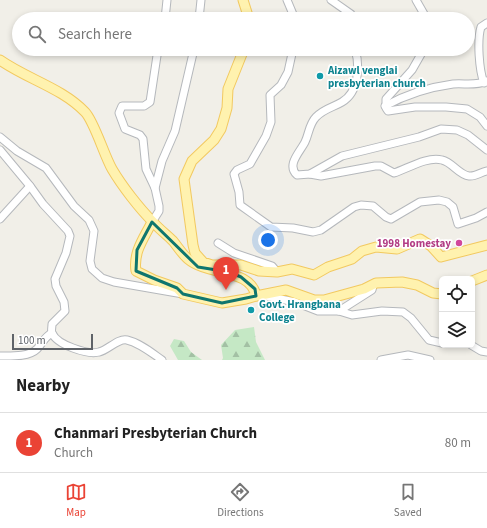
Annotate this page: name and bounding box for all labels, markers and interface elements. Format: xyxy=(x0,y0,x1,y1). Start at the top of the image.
search box xyxy=(12,12,475,56)
icon: search xyxy=(26,23,48,45)
text: Search here xyxy=(58,24,132,45)
place label: Aizawl venglai presbyterian church xyxy=(327,63,426,91)
marker: Aizawl venglai presbyterian church xyxy=(315,71,325,81)
your location xyxy=(258,230,278,250)
place label: 1998 Homestay xyxy=(377,236,451,251)
marker: 1998 Homestay xyxy=(454,238,464,248)
pin: 1 xyxy=(213,257,239,290)
map controls xyxy=(439,276,475,348)
button: locate xyxy=(439,276,475,312)
place label: Govt. Hrangbana College xyxy=(259,297,341,325)
marker: Govt. Hrangbana College xyxy=(246,305,256,315)
button: layers xyxy=(439,312,475,348)
scale bar xyxy=(12,332,93,351)
text: 100 m xyxy=(18,333,46,348)
text: Nearby xyxy=(16,374,70,398)
text: Chanmari Presbyterian Church xyxy=(54,423,257,444)
text: 1 xyxy=(26,434,32,452)
text: 80 m xyxy=(445,434,471,452)
text: Church xyxy=(54,444,93,462)
tab: Map xyxy=(65,481,87,520)
tab: Directions xyxy=(217,481,264,520)
tab: Saved xyxy=(394,481,422,520)

